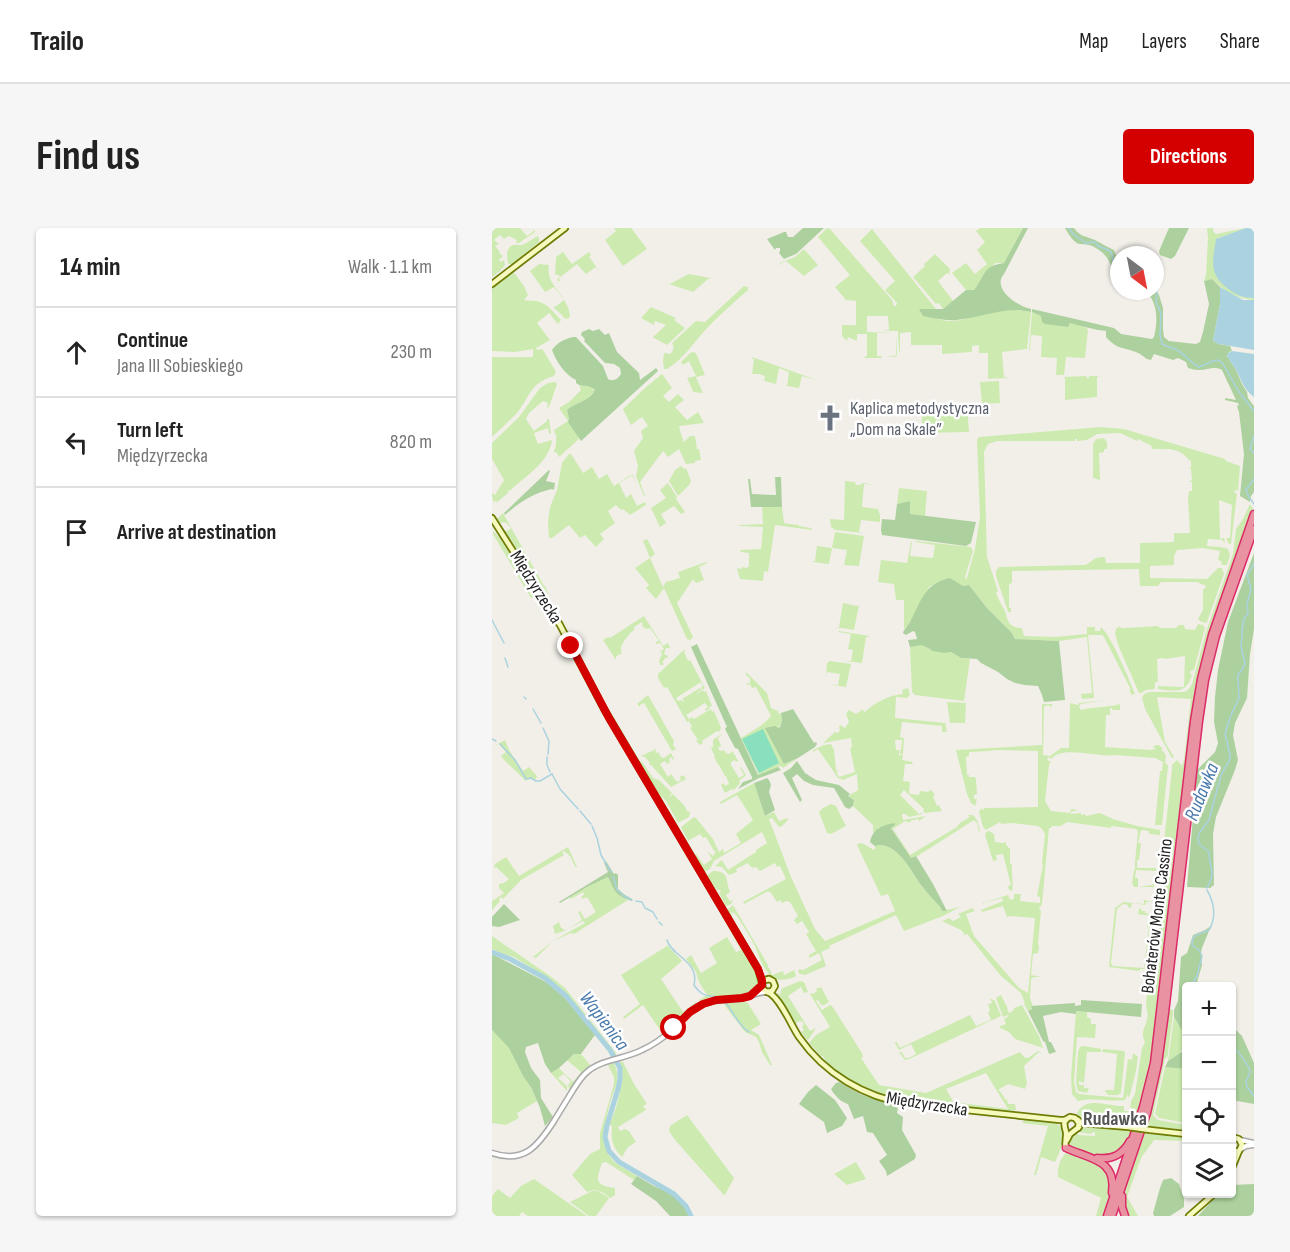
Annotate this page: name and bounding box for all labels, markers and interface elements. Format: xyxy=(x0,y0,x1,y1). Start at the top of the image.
text: Trailo xyxy=(30,25,84,58)
text: Map xyxy=(1079,29,1108,54)
text: Layers xyxy=(1141,29,1187,54)
text: Share xyxy=(1220,29,1260,54)
button: Directions xyxy=(1123,129,1254,184)
text: Find us xyxy=(36,131,140,182)
north arrow xyxy=(1110,246,1164,300)
text: 14 min xyxy=(60,252,121,283)
text: Walk · 1.1 km xyxy=(348,255,432,279)
text: Continue xyxy=(117,327,188,354)
icon: ahead xyxy=(60,336,93,369)
text: 230 m xyxy=(390,340,432,364)
text: Jana III Sobieskiego xyxy=(117,354,243,378)
place label: Kaplica metodystyczna „Dom na Skale” xyxy=(850,398,989,440)
church icon: Kaplica metodystyczna „Dom na Skale” xyxy=(815,403,845,433)
text: Turn left xyxy=(117,417,183,444)
icon: left xyxy=(60,426,93,459)
text: 820 m xyxy=(390,430,432,454)
text: Międzyrzecka xyxy=(117,444,208,468)
icon: arrive xyxy=(60,516,93,549)
text: Arrive at destination xyxy=(117,519,276,546)
street label: Międzyrzecka xyxy=(505,547,567,627)
route end xyxy=(557,632,583,658)
water label: Rudawka xyxy=(1180,760,1224,824)
street label: Bohaterów Monte Cassino xyxy=(1137,837,1177,995)
map controls xyxy=(1182,982,1236,1198)
button: + xyxy=(1182,982,1236,1036)
water label: Wapienica xyxy=(574,987,634,1055)
route start xyxy=(660,1014,686,1040)
button: − xyxy=(1182,1036,1236,1090)
street label: Międzyrzecka xyxy=(885,1087,969,1121)
button: locate xyxy=(1182,1090,1236,1144)
district label: Rudawka xyxy=(1083,1107,1147,1131)
button: layers xyxy=(1182,1144,1236,1198)

